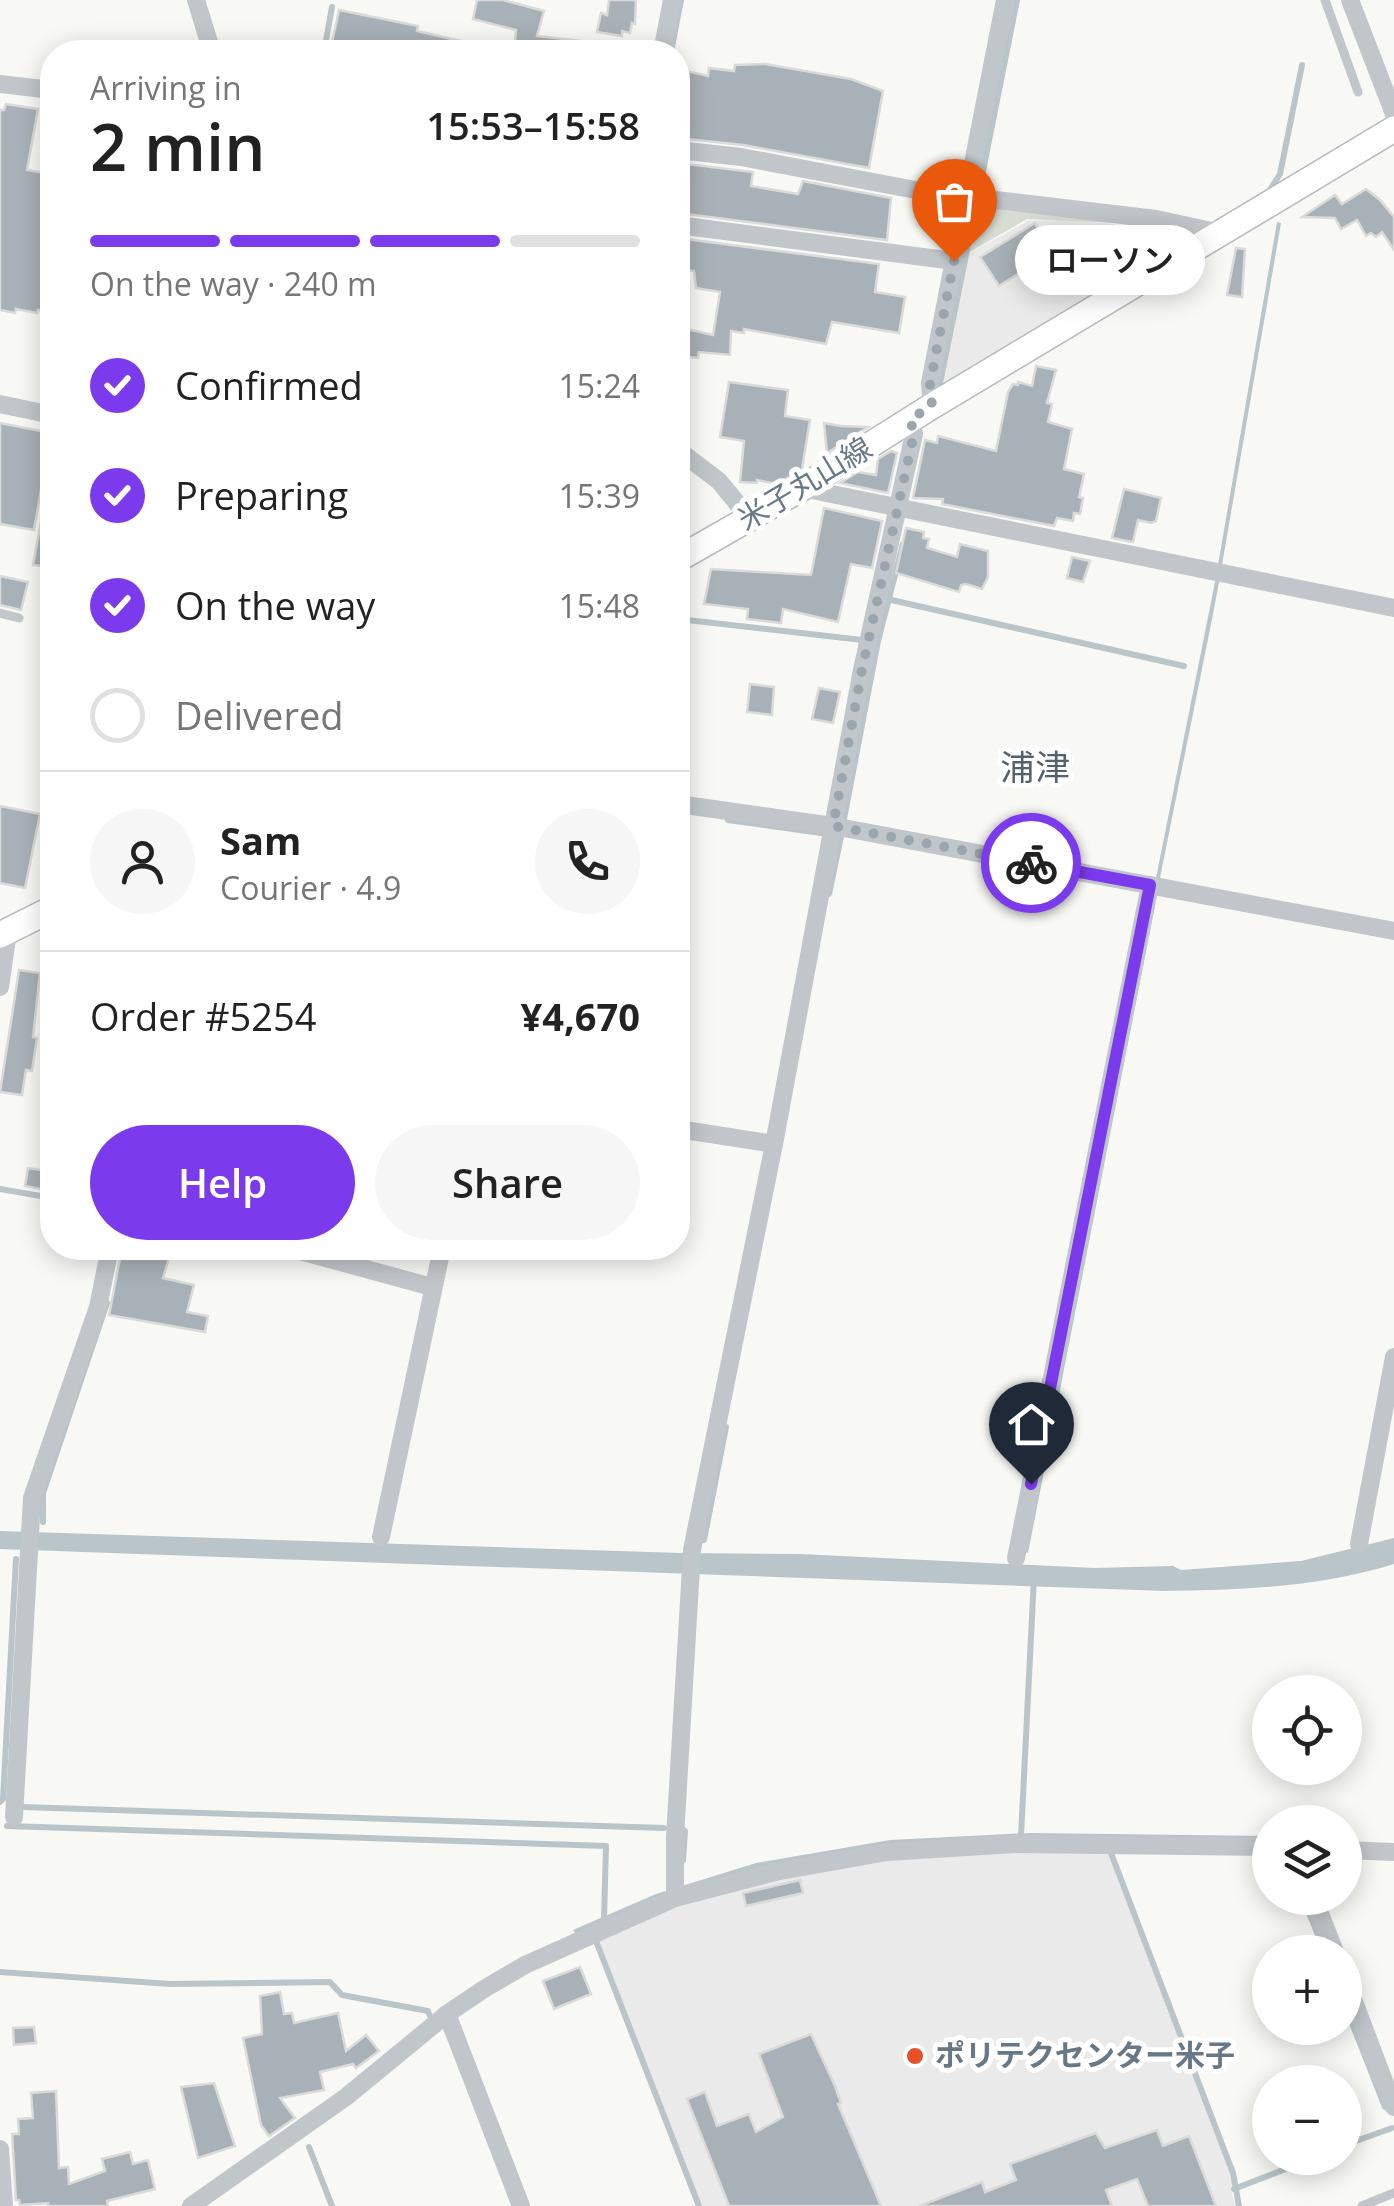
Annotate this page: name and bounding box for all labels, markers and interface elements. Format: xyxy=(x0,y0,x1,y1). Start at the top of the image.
text: Arriving in xyxy=(90,66,242,109)
text: 15:53–15:58 xyxy=(426,99,640,151)
text: 2 min xyxy=(90,102,265,190)
pin xyxy=(912,159,997,262)
icon: bag xyxy=(927,174,982,229)
callout: ローソン xyxy=(1014,226,1204,296)
text: ローソン xyxy=(1046,238,1174,281)
text: On the way · 240 m xyxy=(90,262,377,305)
icon: check xyxy=(90,358,145,413)
text: Confirmed xyxy=(175,359,363,411)
text: 15:24 xyxy=(558,364,640,407)
street label: 米子丸山線 xyxy=(729,427,879,539)
icon: check xyxy=(90,468,145,523)
text: Preparing xyxy=(175,469,348,521)
text: 15:39 xyxy=(558,474,640,517)
icon: check xyxy=(90,578,145,633)
text: On the way xyxy=(175,579,375,631)
text: 15:48 xyxy=(558,584,640,627)
text: Delivered xyxy=(175,689,344,741)
district label: 浦津 xyxy=(1000,743,1070,790)
button: person xyxy=(90,809,195,914)
button: phone xyxy=(535,809,640,914)
courier xyxy=(981,813,1081,913)
text: Sam xyxy=(220,814,301,866)
icon: bike xyxy=(1004,836,1059,891)
text: Courier · 4.9 xyxy=(220,866,401,909)
text: Order #5254 xyxy=(90,990,317,1042)
text: ¥4,670 xyxy=(521,990,640,1042)
button: Help xyxy=(90,1125,355,1240)
button: Share xyxy=(375,1125,640,1240)
pin xyxy=(989,1382,1074,1485)
icon: home xyxy=(1004,1397,1059,1452)
map controls xyxy=(1252,1675,1362,2175)
button: locate xyxy=(1252,1675,1362,1785)
button: layers xyxy=(1252,1805,1362,1915)
button: + xyxy=(1252,1935,1362,2045)
place label: ポリテクセンター米子 xyxy=(935,2034,1235,2075)
marker: ポリテクセンター米子 xyxy=(904,2045,926,2067)
button: − xyxy=(1252,2065,1362,2175)

